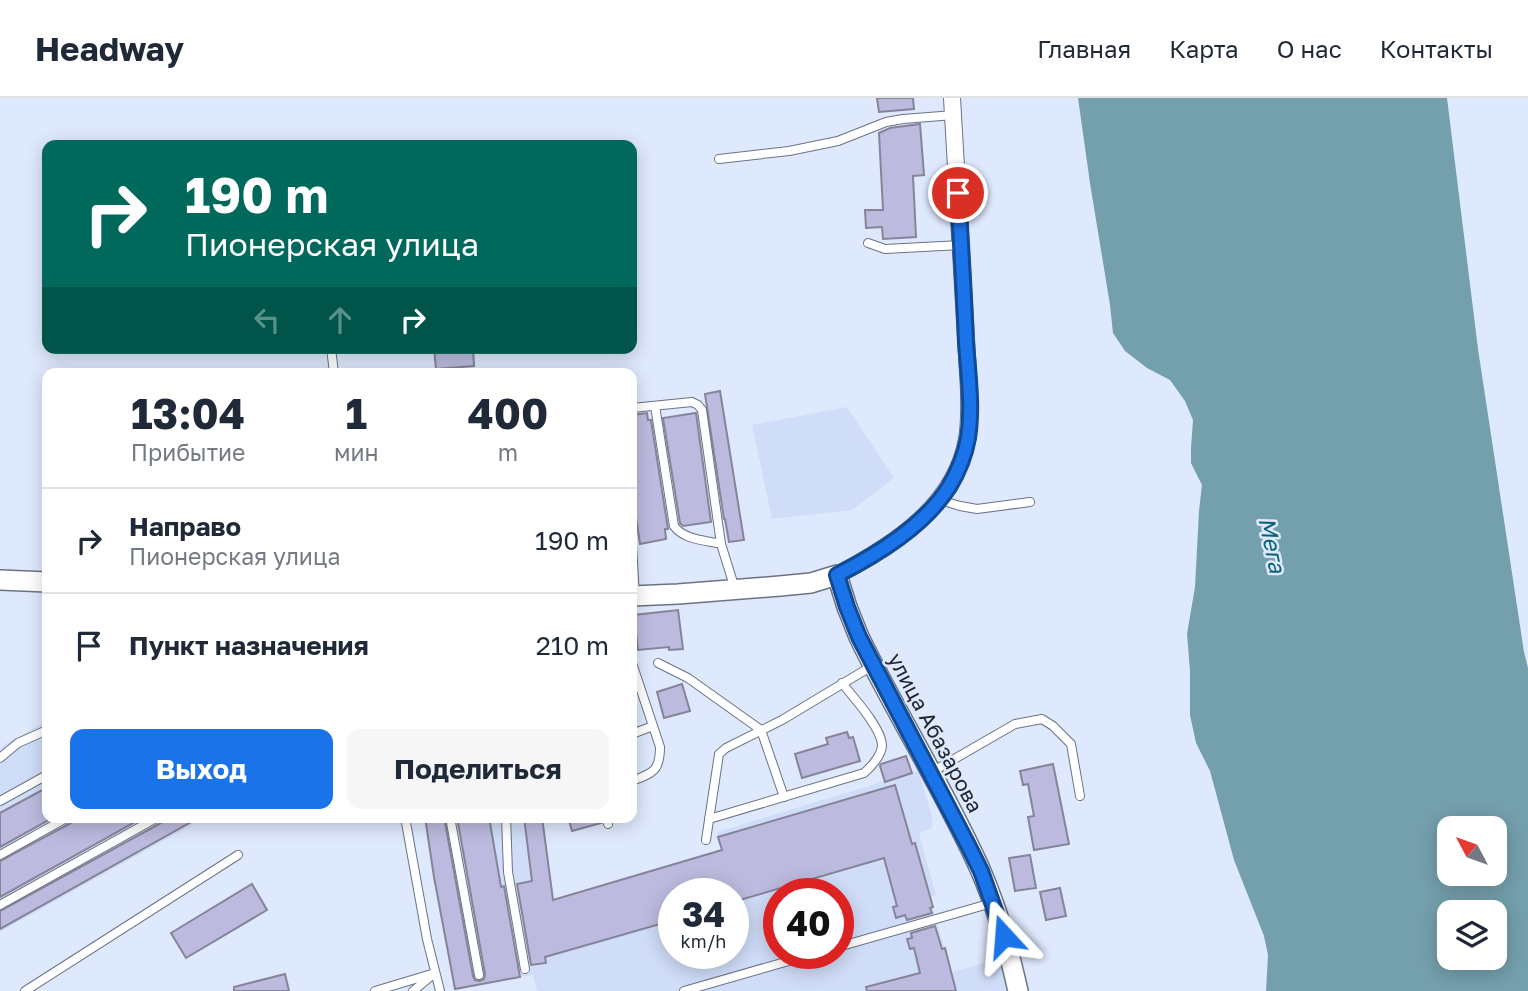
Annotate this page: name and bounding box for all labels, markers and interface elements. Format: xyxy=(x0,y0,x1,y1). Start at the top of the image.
text: Headway xyxy=(35,29,184,68)
text: Главная xyxy=(1037,34,1131,63)
text: Карта xyxy=(1169,34,1239,63)
text: О нас xyxy=(1277,34,1342,63)
text: Контакты xyxy=(1380,34,1493,63)
pin xyxy=(928,163,988,223)
text: 190 m xyxy=(185,165,328,224)
icon: right xyxy=(70,168,161,259)
icon: arrive xyxy=(939,174,977,212)
text: Пионерская улица xyxy=(185,225,479,263)
icon: left xyxy=(248,301,286,339)
icon: ahead xyxy=(321,301,359,339)
icon: right xyxy=(394,301,432,339)
text: 13:04 xyxy=(131,388,245,438)
text: 1 xyxy=(346,388,367,438)
text: 400 xyxy=(467,388,548,438)
text: Прибытие xyxy=(131,438,245,466)
text: мин xyxy=(334,438,379,466)
text: m xyxy=(498,438,518,466)
text: Направо xyxy=(129,511,241,542)
water label: Мега xyxy=(1253,514,1293,576)
icon: right xyxy=(70,522,108,560)
text: 190 m xyxy=(535,525,609,556)
text: Пионерская улица xyxy=(129,542,340,570)
icon: arrive xyxy=(70,627,108,665)
text: Пункт назначения xyxy=(129,630,369,661)
text: 210 m xyxy=(536,630,609,661)
street label: улица Абазарова xyxy=(883,648,989,817)
button: Выход xyxy=(70,729,333,809)
button: Поделиться xyxy=(347,729,609,809)
north arrow xyxy=(1437,816,1507,886)
map controls xyxy=(1437,816,1507,970)
speed limit sign: 40 xyxy=(763,878,854,969)
text: 34 xyxy=(682,893,725,935)
position arrow xyxy=(967,899,1041,973)
button: layers xyxy=(1437,900,1507,970)
text: km/h xyxy=(681,930,726,952)

